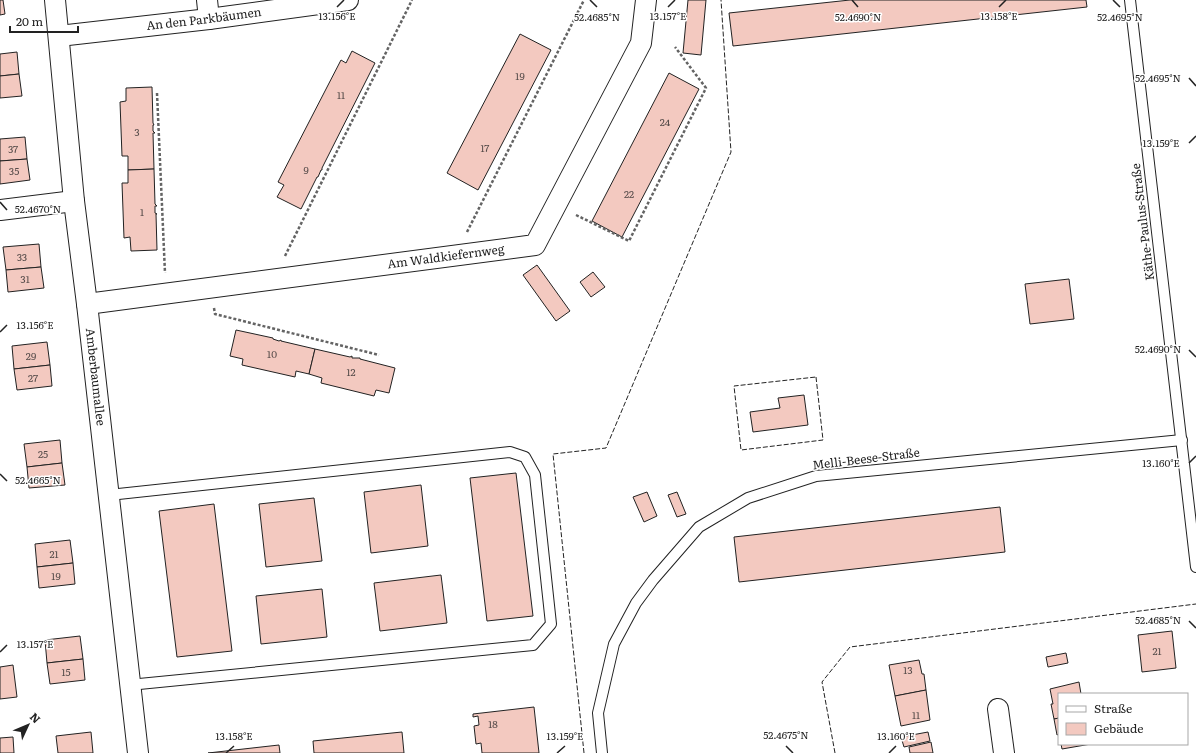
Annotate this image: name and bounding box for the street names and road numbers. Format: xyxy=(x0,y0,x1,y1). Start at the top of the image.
street label: An den Parkbäumen xyxy=(145,2,263,34)
street label: Käthe-Paulus-Straße xyxy=(1126,162,1158,282)
street label: Am Waldkiefernweg xyxy=(386,239,506,272)
street label: Amberbaumallee xyxy=(82,327,111,427)
street label: Melli-Beese-Straße xyxy=(811,442,921,474)

